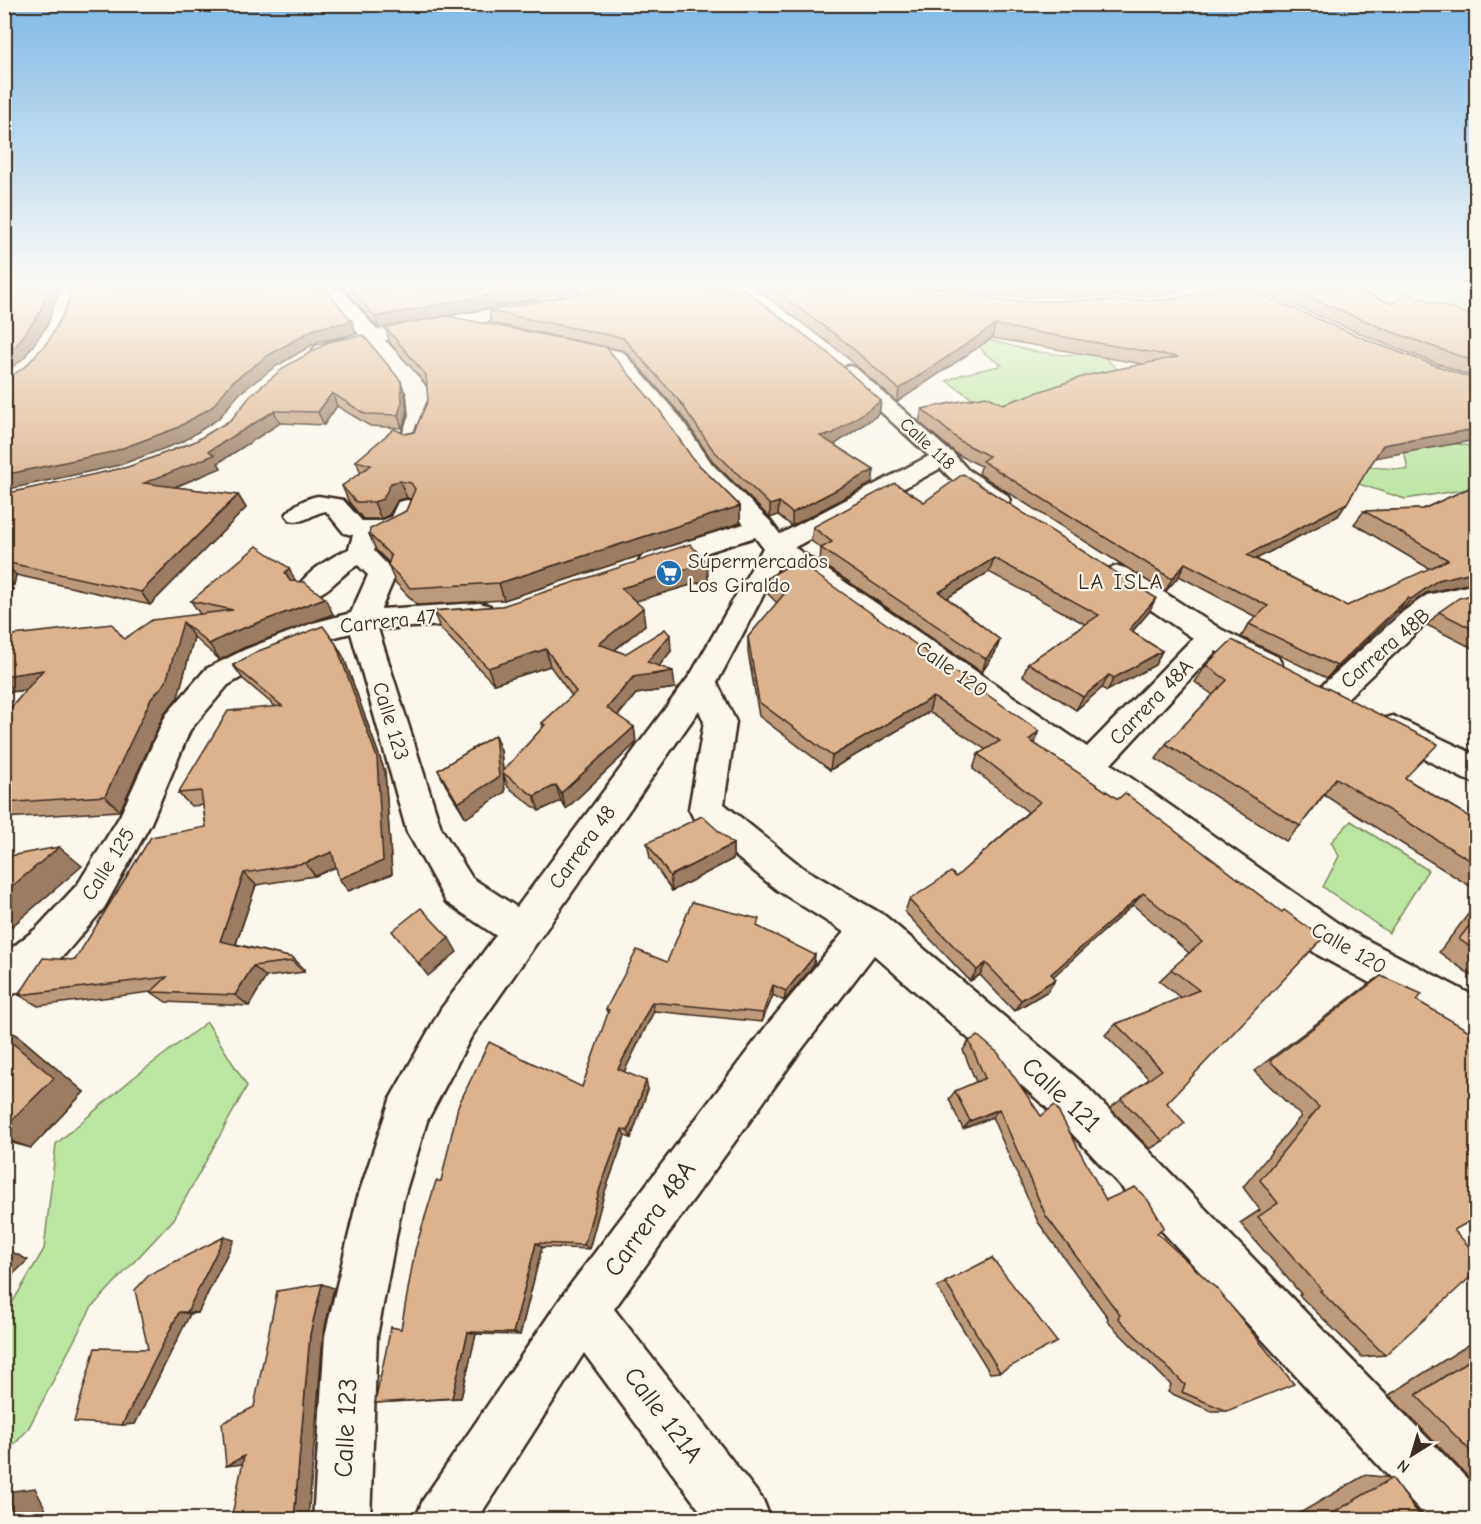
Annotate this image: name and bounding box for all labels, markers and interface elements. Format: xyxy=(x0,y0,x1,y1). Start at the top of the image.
street label: Calle 118 xyxy=(895,414,959,474)
place label: Súpermercados Los Giraldo xyxy=(688,549,828,597)
supermarket icon: Súpermercados Los Giraldo xyxy=(654,558,684,588)
district label: LA ISLA xyxy=(1078,569,1164,595)
street label: Carrera 48B xyxy=(1335,603,1435,693)
street label: Carrera 47 xyxy=(339,604,437,638)
street label: Calle 120 xyxy=(911,635,993,703)
street label: Carrera 48A xyxy=(1104,654,1198,750)
street label: Calle 123 xyxy=(368,679,414,763)
street label: Carrera 48 xyxy=(544,801,620,893)
street label: Calle 125 xyxy=(76,823,140,905)
street label: Calle 120 xyxy=(1307,917,1391,979)
street label: Calle 121 xyxy=(1015,1051,1107,1139)
street label: Carrera 48A xyxy=(598,1155,702,1283)
street label: Calle 121A xyxy=(617,1361,709,1469)
street label: Calle 123 xyxy=(328,1378,364,1478)
north arrow xyxy=(1382,1425,1442,1485)
text: N xyxy=(1394,1456,1413,1477)

